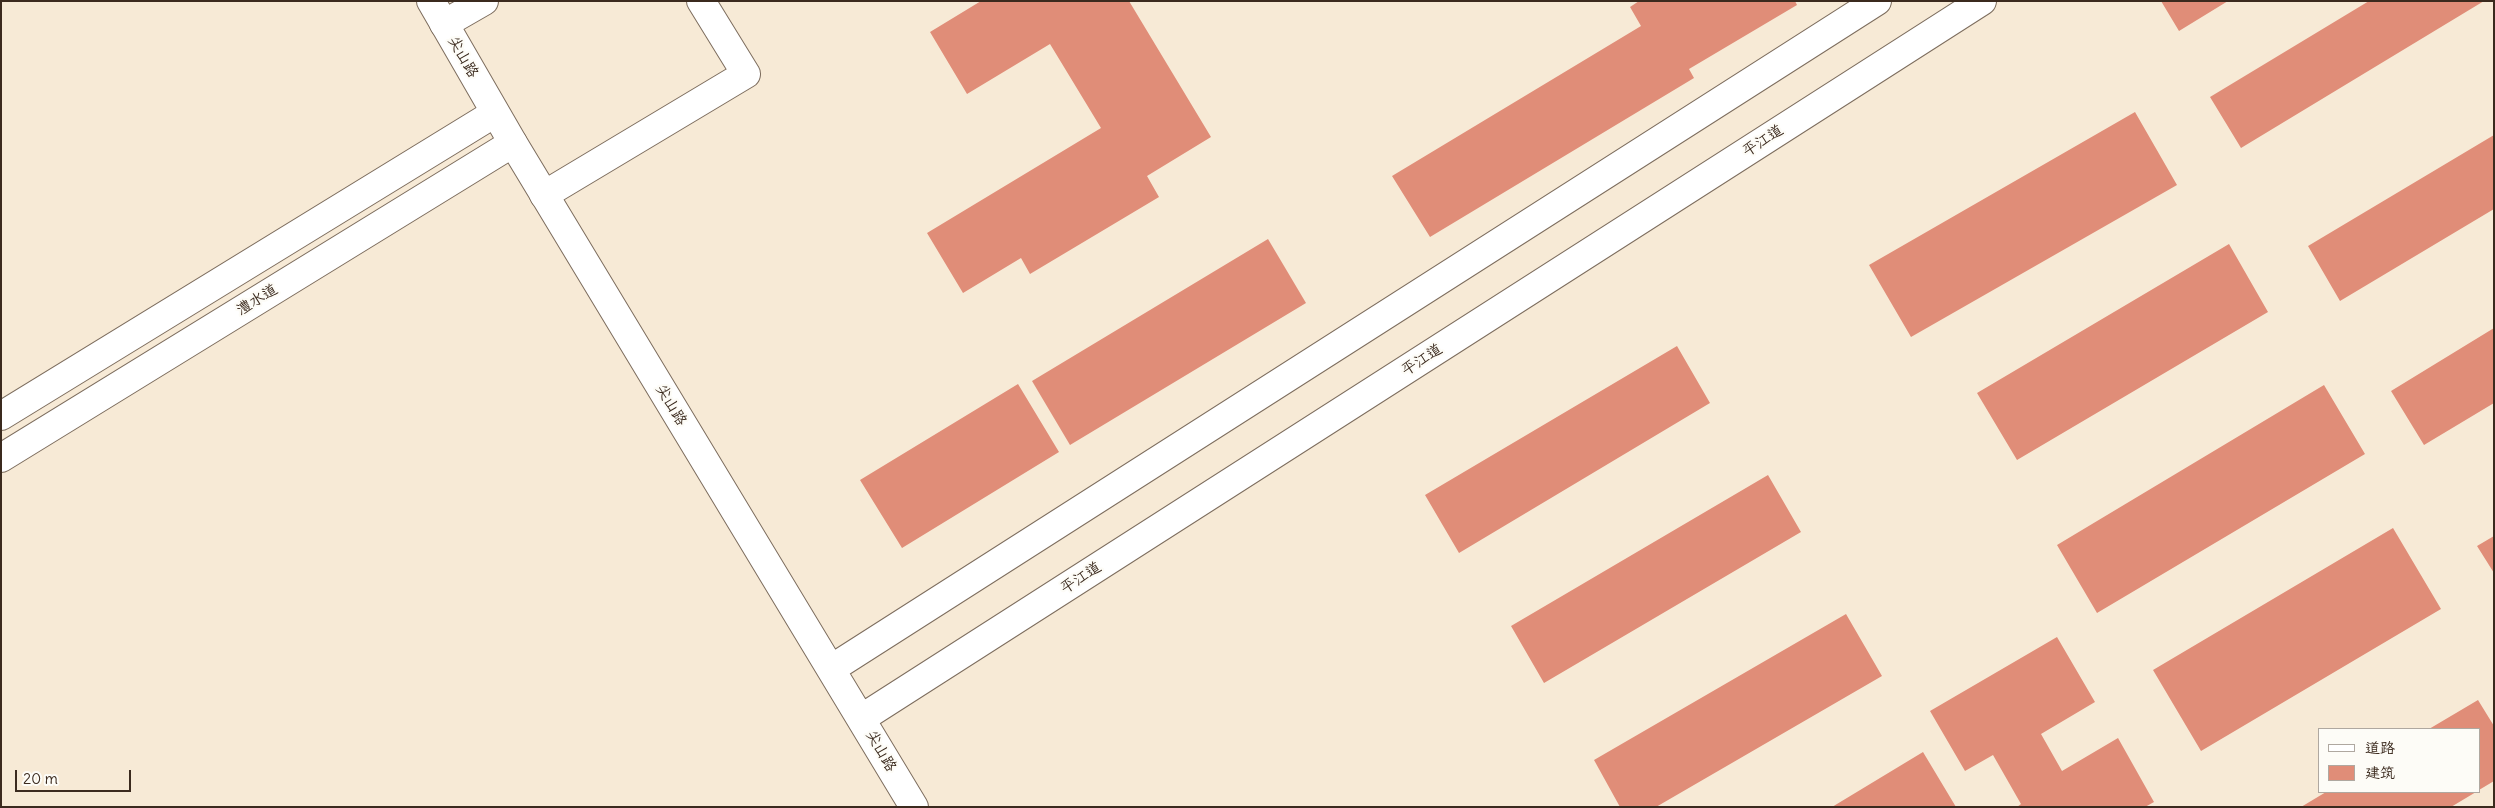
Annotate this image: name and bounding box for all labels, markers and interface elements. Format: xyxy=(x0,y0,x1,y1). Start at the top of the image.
street label: 尖山路 xyxy=(444,33,482,81)
street label: 平江道 xyxy=(1739,121,1787,161)
street label: 澧水道 xyxy=(233,280,281,320)
street label: 平江道 xyxy=(1398,340,1446,380)
street label: 尖山路 xyxy=(652,381,690,429)
street label: 平江道 xyxy=(1057,558,1105,598)
street label: 尖山路 xyxy=(862,727,900,775)
legend xyxy=(2318,728,2480,793)
text: 道路 xyxy=(2365,738,2395,757)
scale bar xyxy=(18,760,134,792)
text: 建筑 xyxy=(2365,763,2395,782)
text: 20 m xyxy=(23,769,58,788)

